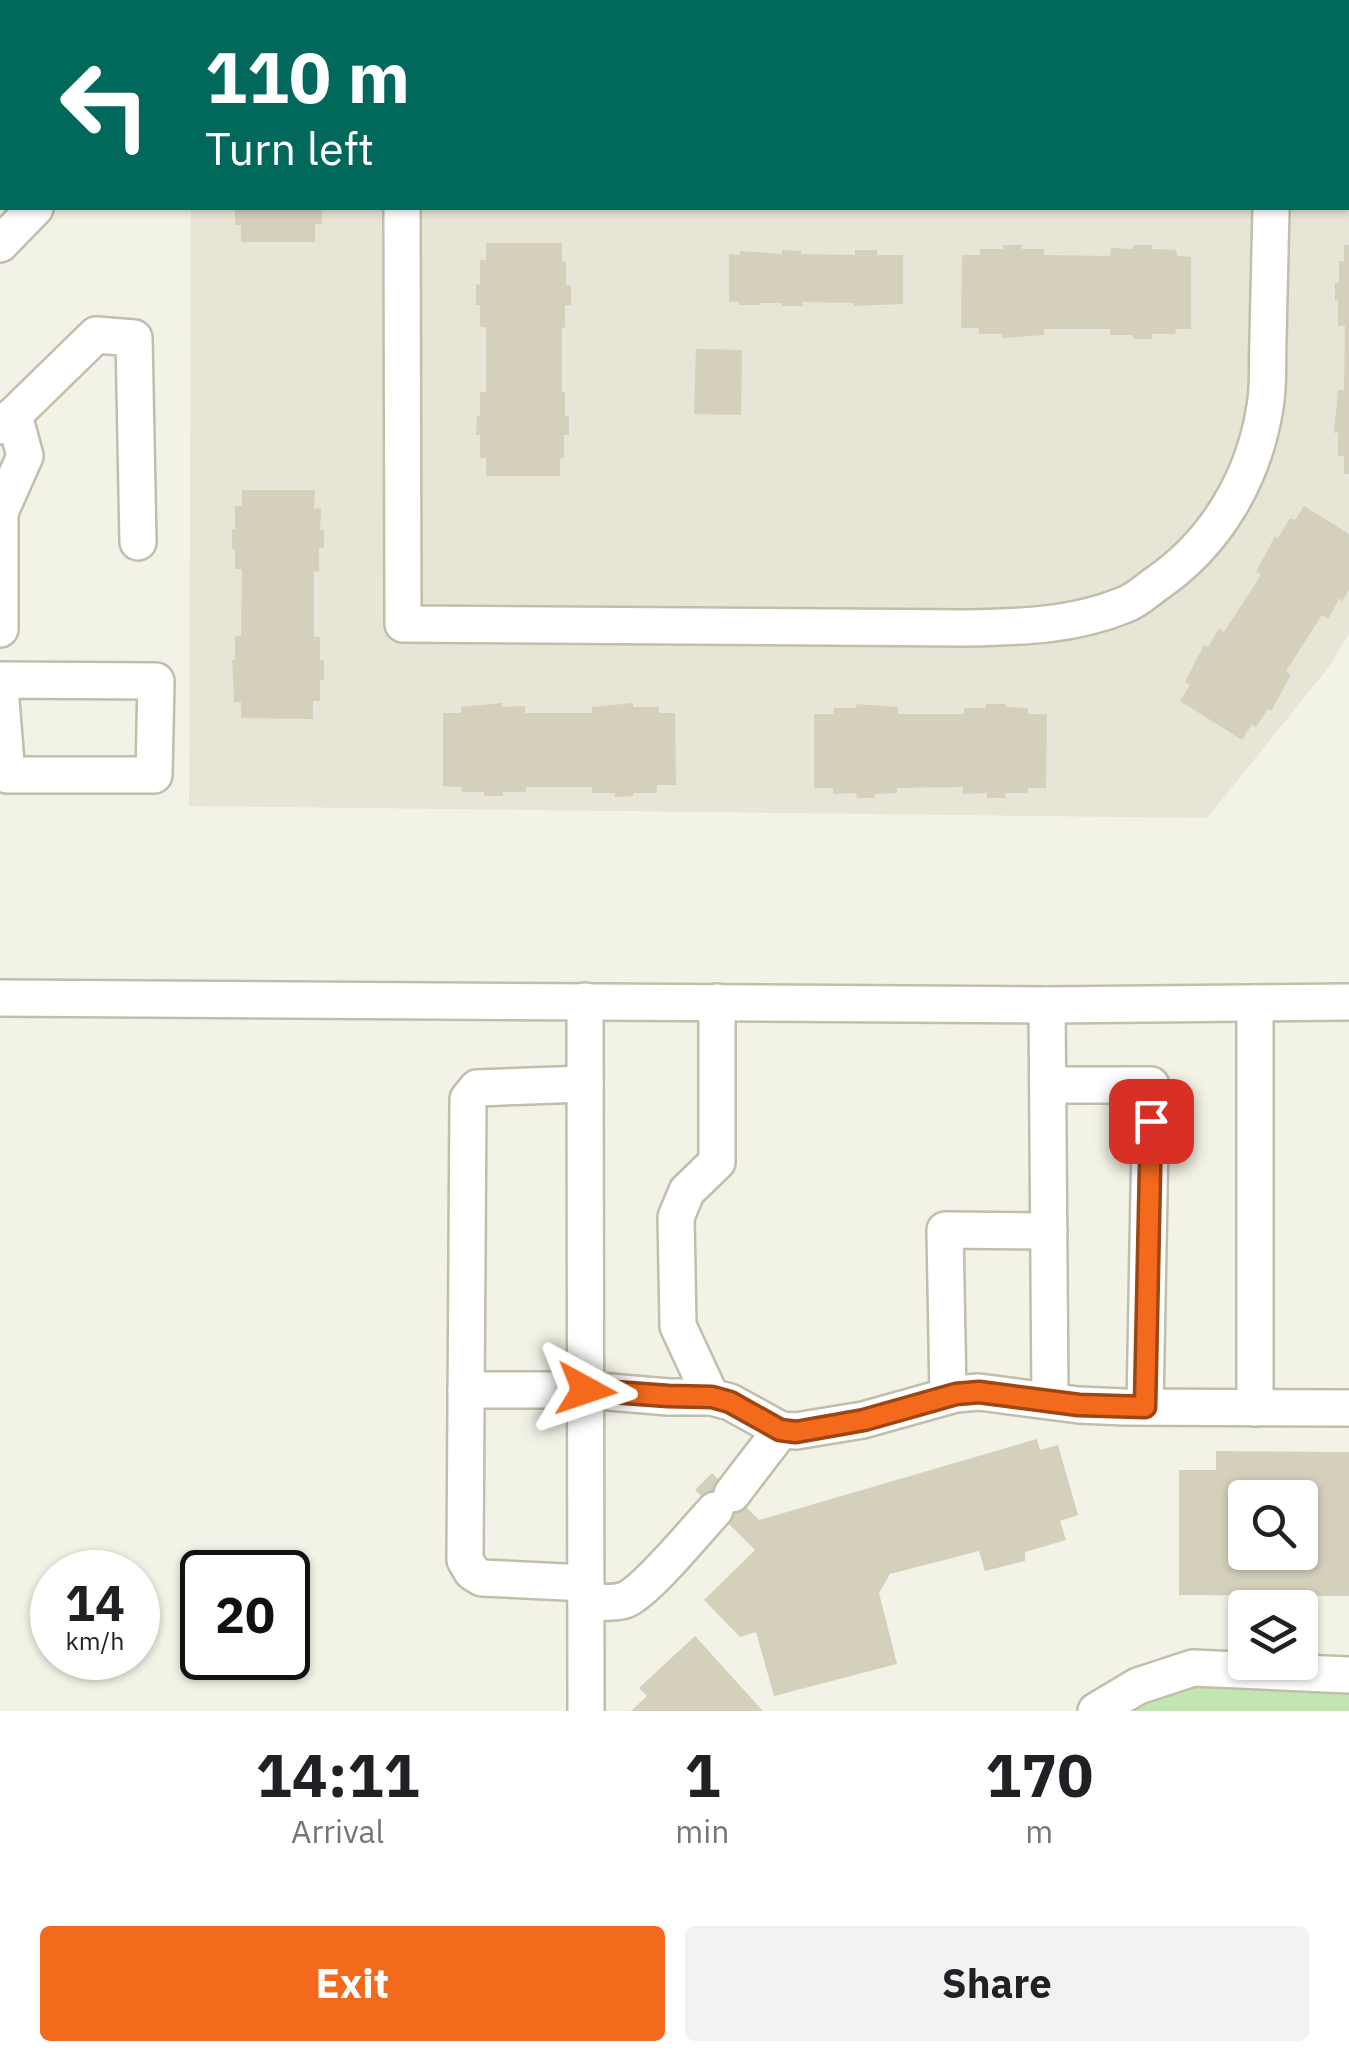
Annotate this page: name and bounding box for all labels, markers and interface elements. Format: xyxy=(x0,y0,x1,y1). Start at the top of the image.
text: 110 m xyxy=(205,31,410,122)
icon: left xyxy=(40,40,170,170)
text: Turn left xyxy=(205,119,374,177)
pin xyxy=(1109,1079,1194,1164)
icon: arrive xyxy=(1124,1094,1179,1149)
position arrow xyxy=(534,1338,638,1442)
map controls xyxy=(1228,1480,1318,1680)
button: search xyxy=(1228,1480,1318,1570)
speed limit sign: 20 xyxy=(180,1550,310,1680)
text: 14 xyxy=(65,1570,125,1635)
button: layers xyxy=(1228,1590,1318,1680)
text: km/h xyxy=(66,1624,124,1657)
text: 14:11 xyxy=(256,1735,420,1814)
text: 1 xyxy=(684,1735,720,1814)
text: 170 xyxy=(985,1735,1093,1814)
text: Arrival xyxy=(291,1810,384,1852)
text: min xyxy=(675,1810,729,1852)
text: m xyxy=(1025,1810,1053,1852)
button: Exit xyxy=(40,1926,665,2041)
button: Share xyxy=(685,1926,1309,2041)

